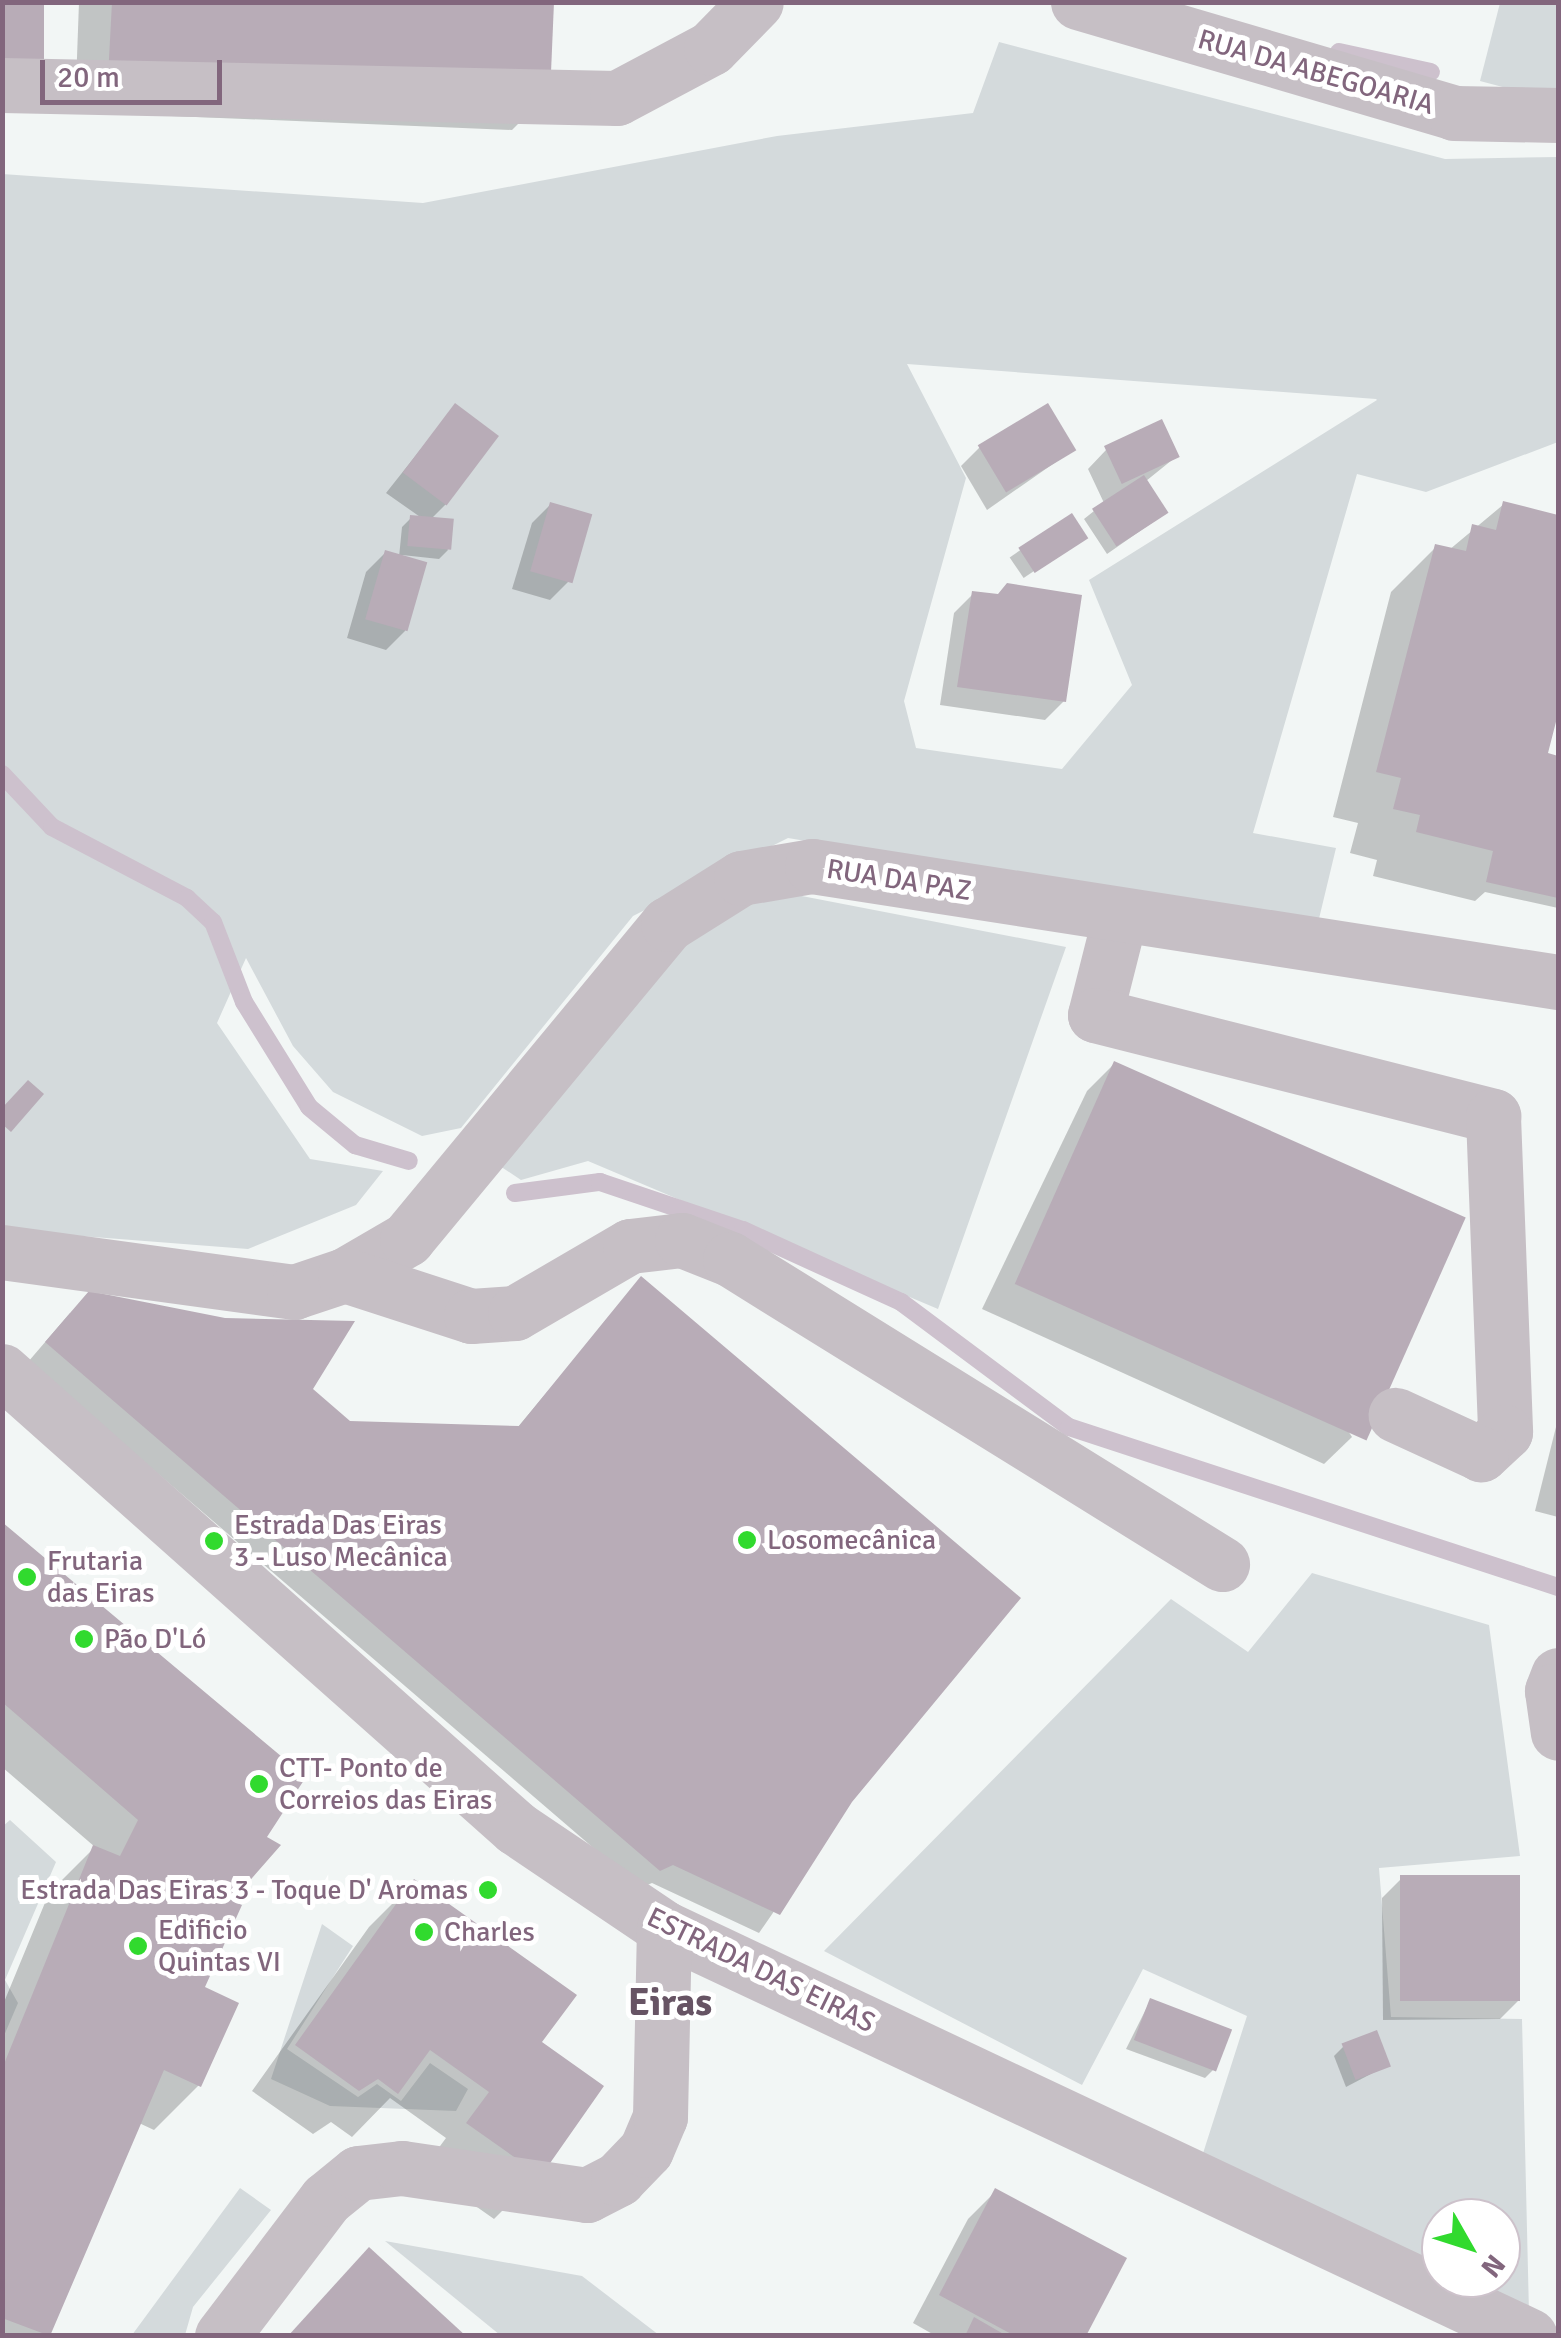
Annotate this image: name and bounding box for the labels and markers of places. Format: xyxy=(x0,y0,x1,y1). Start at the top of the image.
place label: Estrada Das Eiras 3 - Luso Mecânica xyxy=(234,1508,448,1574)
place label: Losomecânica xyxy=(767,1523,936,1557)
marker: Losomecânica xyxy=(736,1529,758,1551)
marker: Estrada Das Eiras 3 - Luso Mecânica xyxy=(203,1530,225,1552)
place label: Frutaria das Eiras xyxy=(47,1544,154,1610)
marker: Frutaria das Eiras xyxy=(16,1566,38,1588)
place label: Pão D'Ló xyxy=(104,1622,206,1656)
marker: Pão D'Ló xyxy=(73,1628,95,1650)
place label: CTT- Ponto de Correios das Eiras xyxy=(279,1751,492,1817)
marker: CTT- Ponto de Correios das Eiras xyxy=(248,1773,270,1795)
place label: Estrada Das Eiras 3 - Toque D' Aromas xyxy=(20,1873,468,1907)
marker: Estrada Das Eiras 3 - Toque D' Aromas xyxy=(477,1879,499,1901)
place label: Edificio Quintas VI xyxy=(158,1913,281,1979)
place label: Charles xyxy=(444,1915,535,1949)
marker: Charles xyxy=(413,1921,435,1943)
marker: Edificio Quintas VI xyxy=(127,1935,149,1957)

